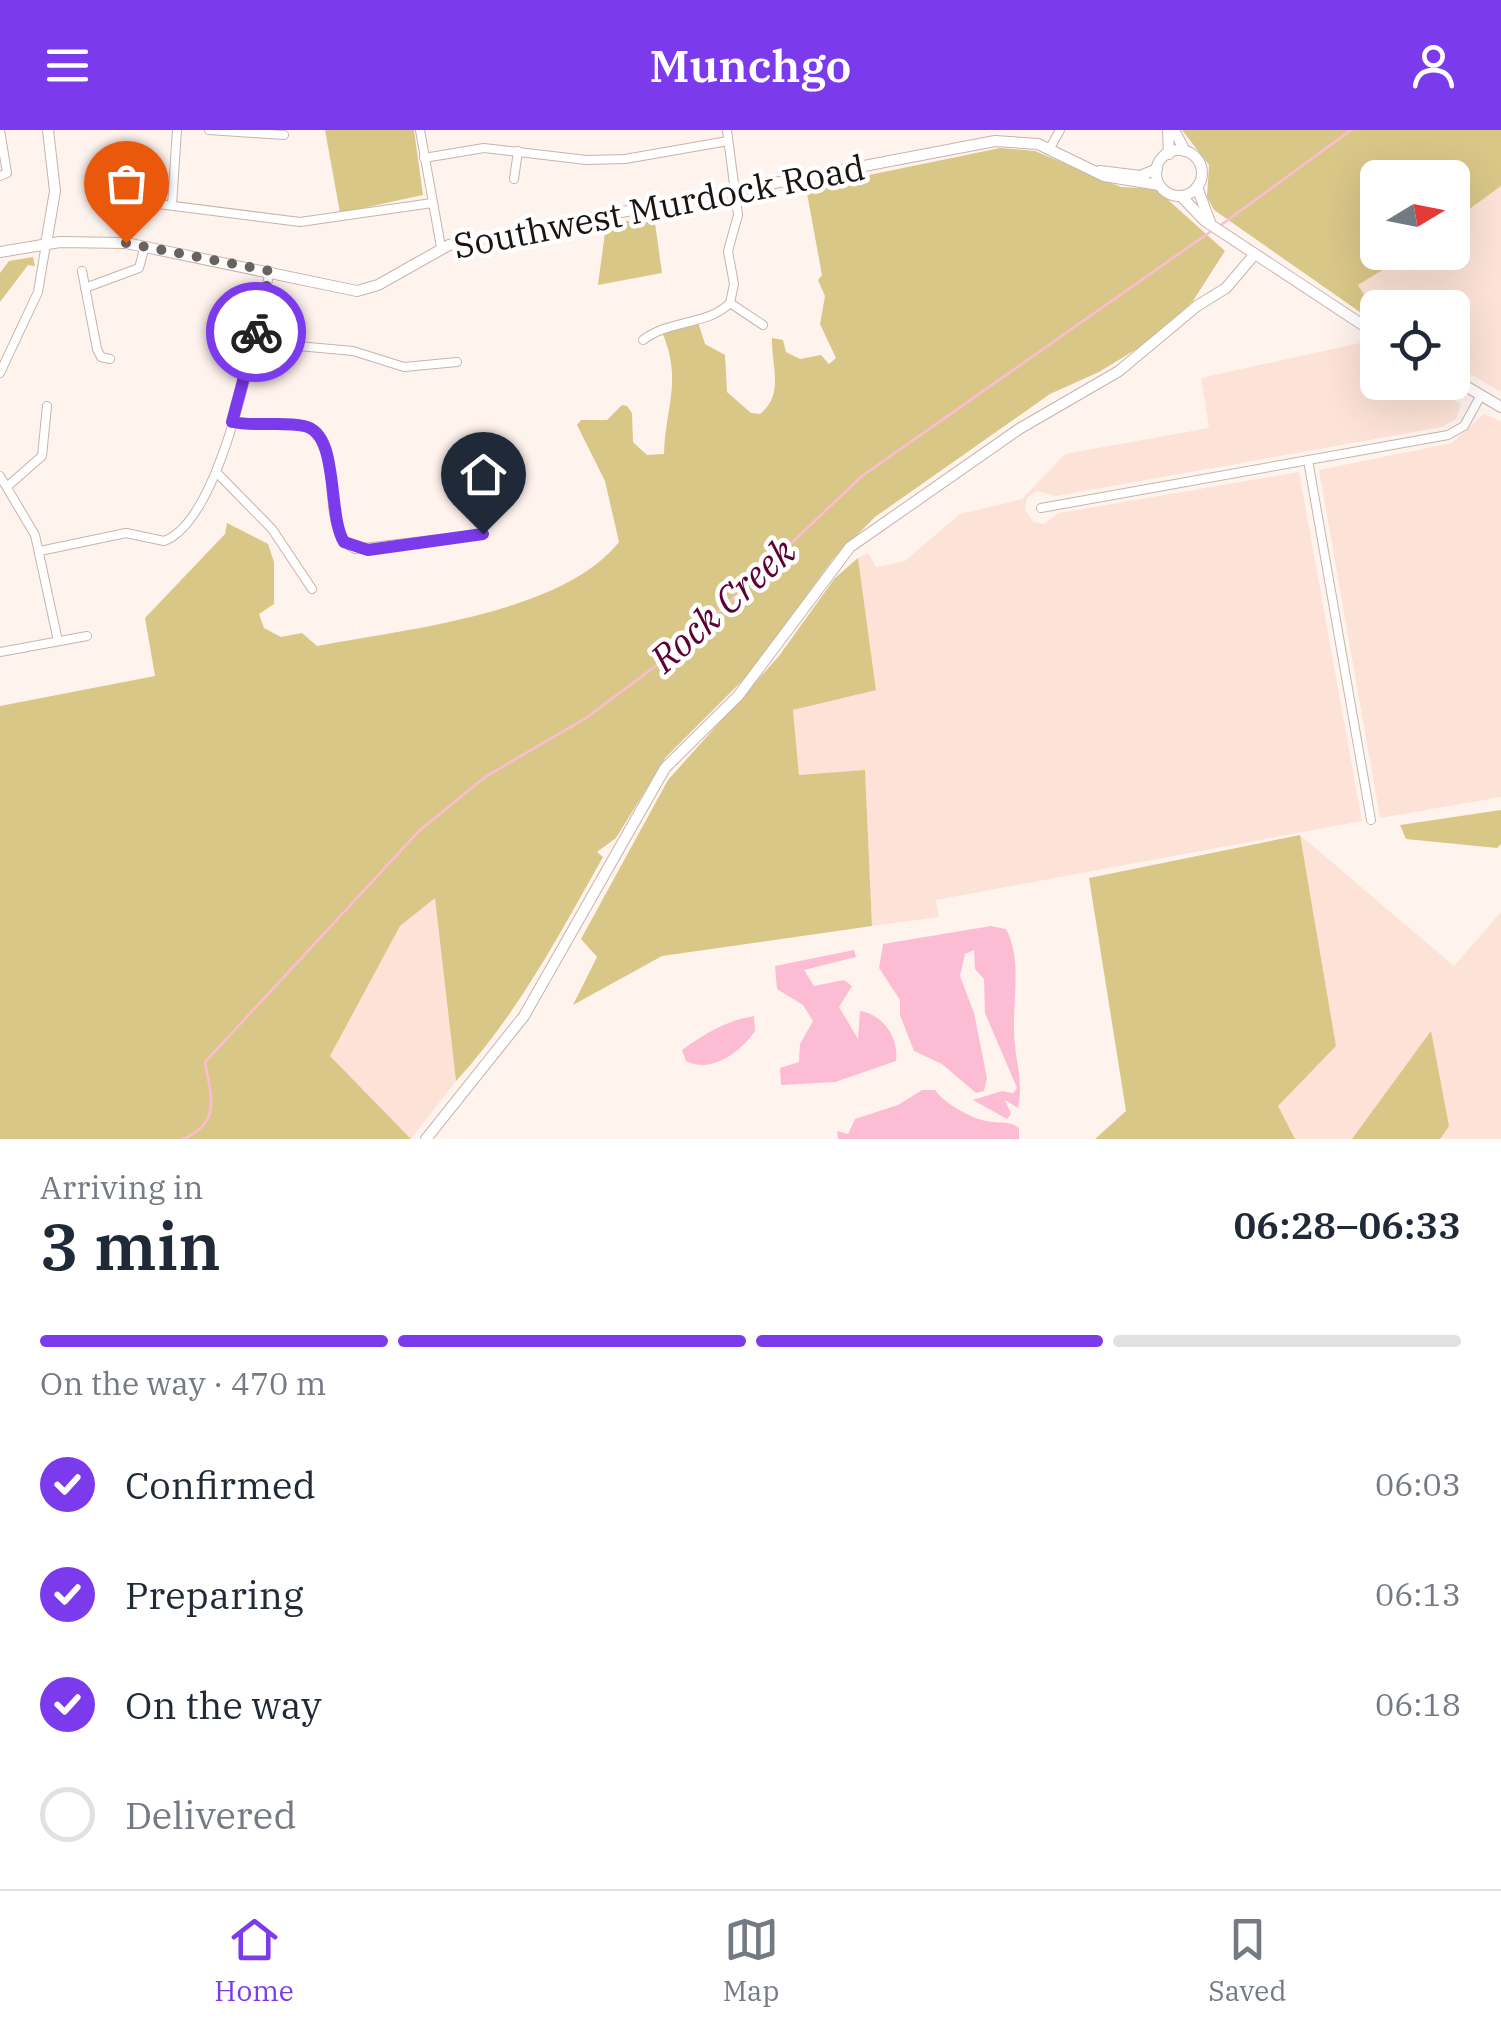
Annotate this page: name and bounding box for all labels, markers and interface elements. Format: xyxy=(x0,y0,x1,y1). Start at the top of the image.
text: Munchgo xyxy=(650,36,851,94)
icon: menu xyxy=(40,38,95,93)
icon: person xyxy=(1406,38,1461,93)
pin xyxy=(84,141,169,244)
street label: Southwest Murdock Road xyxy=(449,144,869,268)
icon: bag xyxy=(99,156,154,211)
north arrow xyxy=(1360,160,1470,270)
map controls xyxy=(1360,160,1470,400)
courier xyxy=(206,282,306,382)
button: locate xyxy=(1360,290,1470,400)
icon: bike xyxy=(229,305,284,360)
pin xyxy=(441,432,526,535)
icon: home xyxy=(456,447,511,502)
water label: Rock Creek xyxy=(638,525,805,683)
text: Arriving in xyxy=(40,1166,203,1208)
text: 06:28–06:33 xyxy=(1234,1200,1461,1249)
text: 3 min xyxy=(40,1203,221,1288)
text: On the way · 470 m xyxy=(40,1362,326,1404)
icon: check xyxy=(40,1457,95,1512)
text: Confirmed xyxy=(125,1460,316,1509)
text: 06:03 xyxy=(1375,1463,1461,1505)
icon: check xyxy=(40,1567,95,1622)
text: Preparing xyxy=(125,1570,304,1619)
text: 06:13 xyxy=(1375,1573,1461,1615)
icon: check xyxy=(40,1677,95,1732)
text: On the way xyxy=(125,1680,322,1729)
text: 06:18 xyxy=(1375,1683,1461,1725)
text: Delivered xyxy=(125,1790,297,1839)
tab: Home xyxy=(214,1912,294,2009)
tab: Map xyxy=(723,1912,780,2009)
tab: Saved xyxy=(1208,1912,1287,2009)

